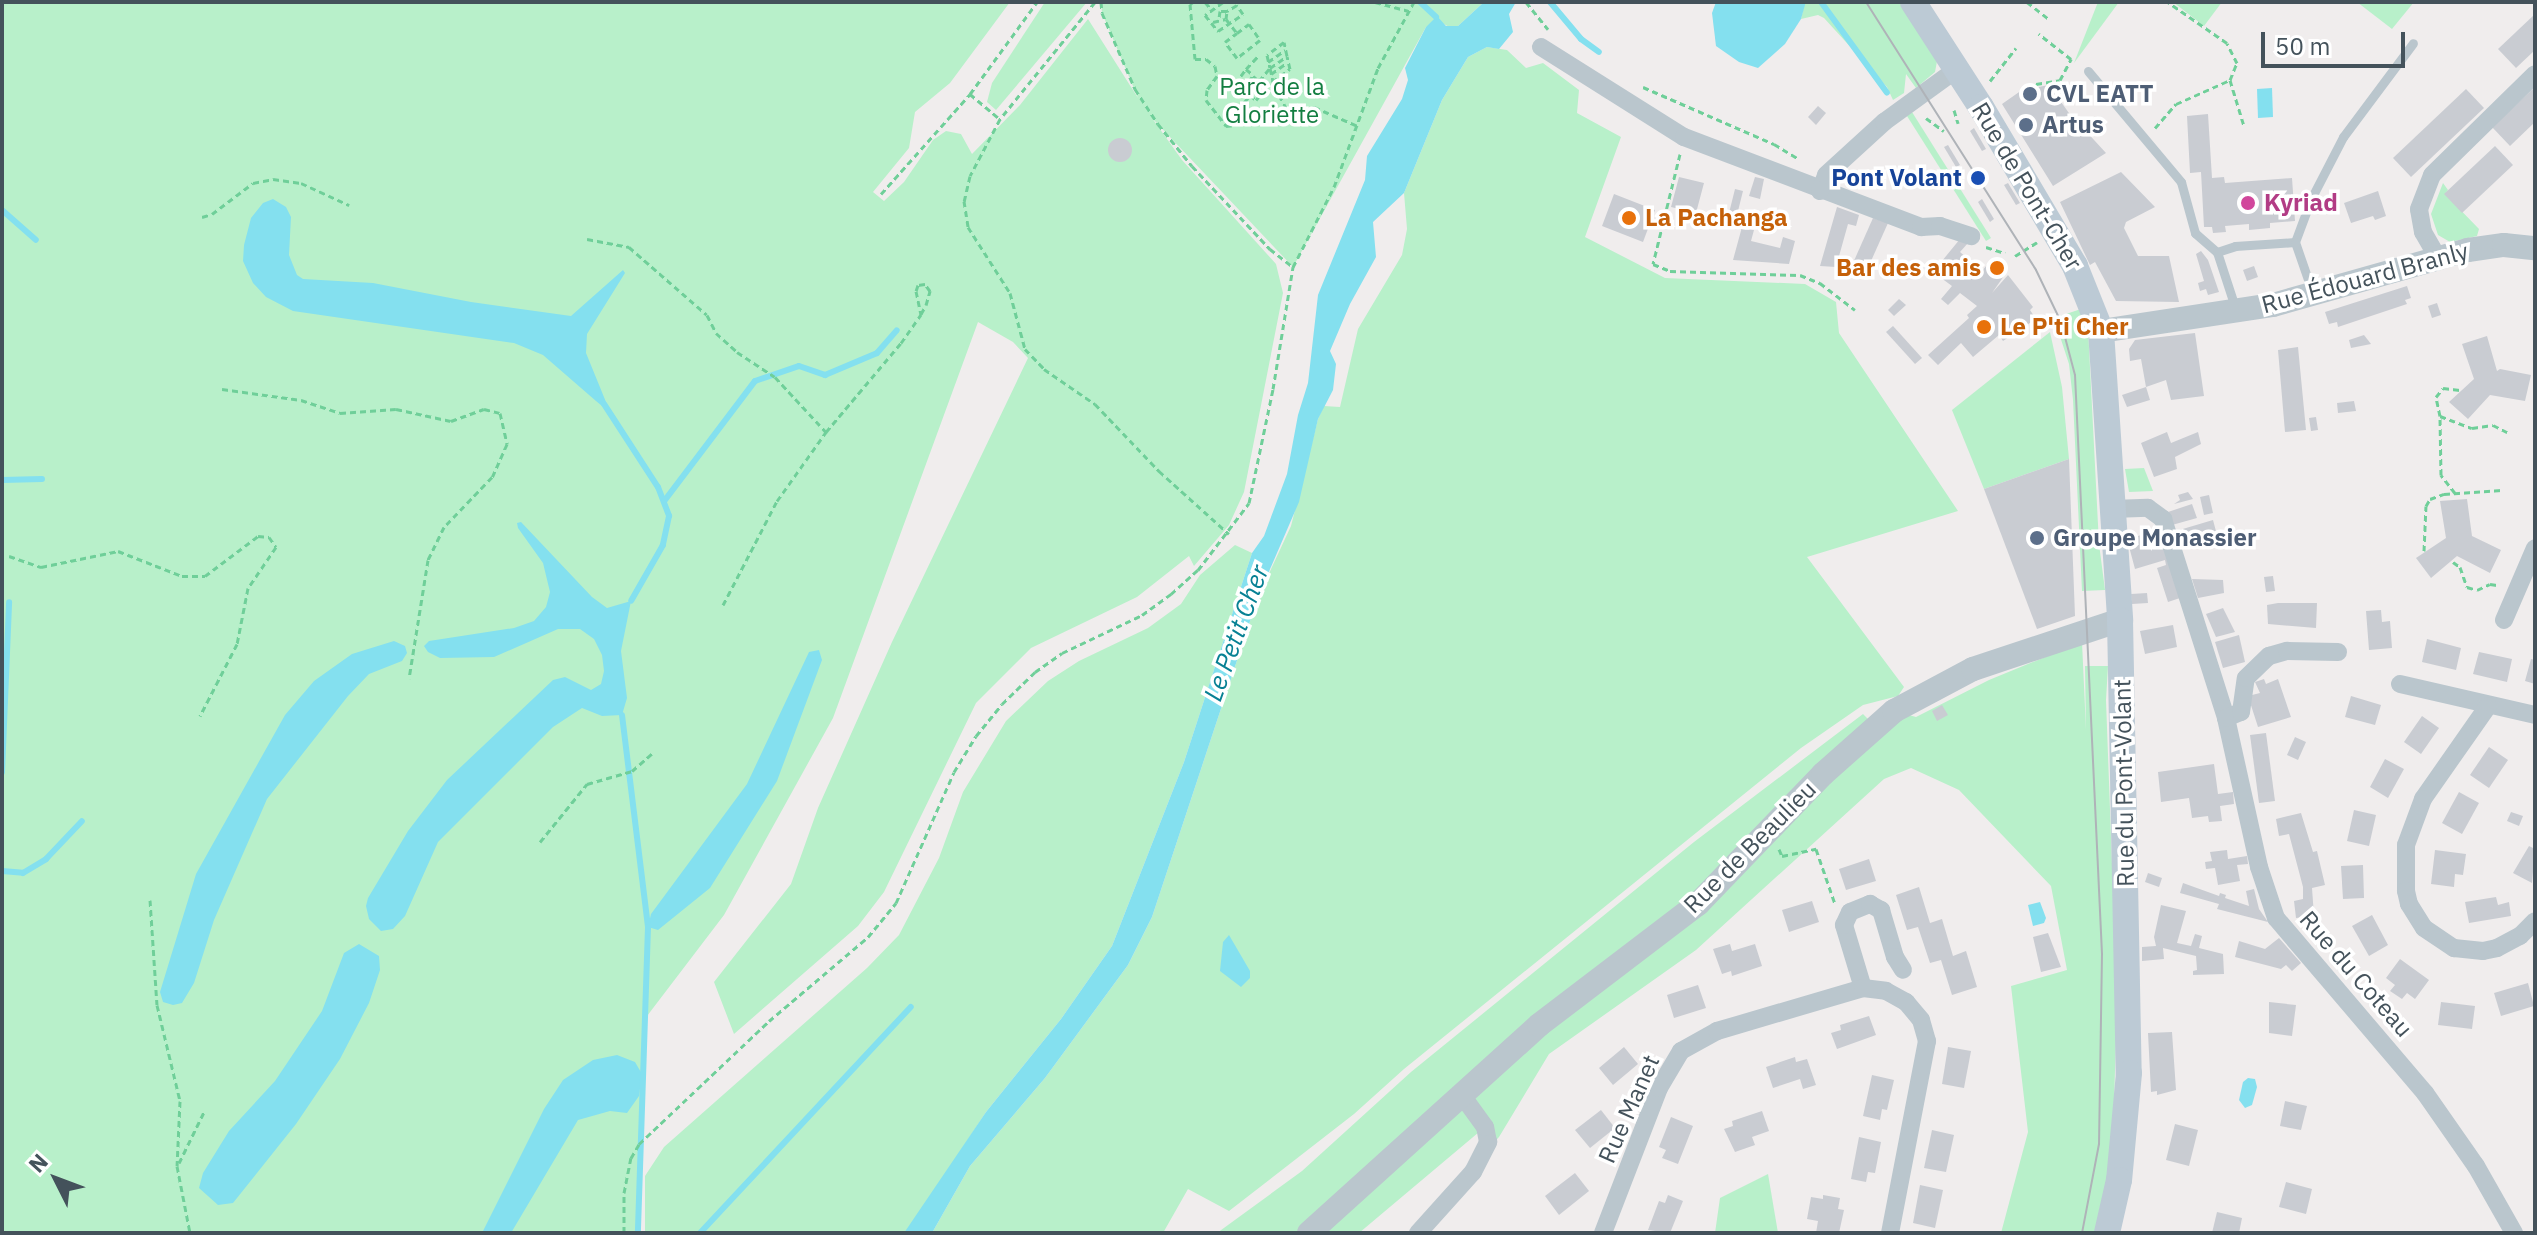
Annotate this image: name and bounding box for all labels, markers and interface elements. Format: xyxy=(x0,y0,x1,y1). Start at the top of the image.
scale bar xyxy=(2265,16,2409,66)
text: 50 m xyxy=(2275,30,2330,62)
park label: Parc de la Gloriette xyxy=(1219,73,1325,129)
place label: CVL EATT xyxy=(2046,80,2153,108)
marker: CVL EATT xyxy=(2021,85,2039,103)
street label: Rue de Pont-Cher xyxy=(1966,97,2088,275)
place label: Artus xyxy=(2042,111,2104,139)
marker: Artus xyxy=(2017,116,2035,134)
place label: Pont Volant xyxy=(1831,164,1962,192)
marker: Pont Volant xyxy=(1969,169,1987,187)
place label: Kyriad xyxy=(2264,189,2338,217)
marker: Kyriad xyxy=(2239,194,2257,212)
place label: La Pachanga xyxy=(1645,204,1788,232)
marker: La Pachanga xyxy=(1620,209,1638,227)
street label: Rue Édouard Branly xyxy=(2259,237,2471,319)
place label: Bar des amis xyxy=(1836,254,1981,282)
marker: Bar des amis xyxy=(1988,259,2006,277)
place label: Le P'ti Cher xyxy=(2000,313,2129,341)
marker: Le P'ti Cher xyxy=(1975,318,1993,336)
place label: Groupe Monassier xyxy=(2053,524,2257,552)
marker: Groupe Monassier xyxy=(2028,529,2046,547)
water label: Le Petit Cher xyxy=(1197,561,1275,705)
street label: Rue du Pont-Volant xyxy=(2108,679,2140,887)
street label: Rue de Beaulieu xyxy=(1678,775,1822,919)
street label: Rue du Coteau xyxy=(2294,905,2418,1043)
street label: Rue Manet xyxy=(1592,1050,1666,1168)
north arrow xyxy=(16,1139,96,1219)
text: N xyxy=(22,1147,54,1178)

